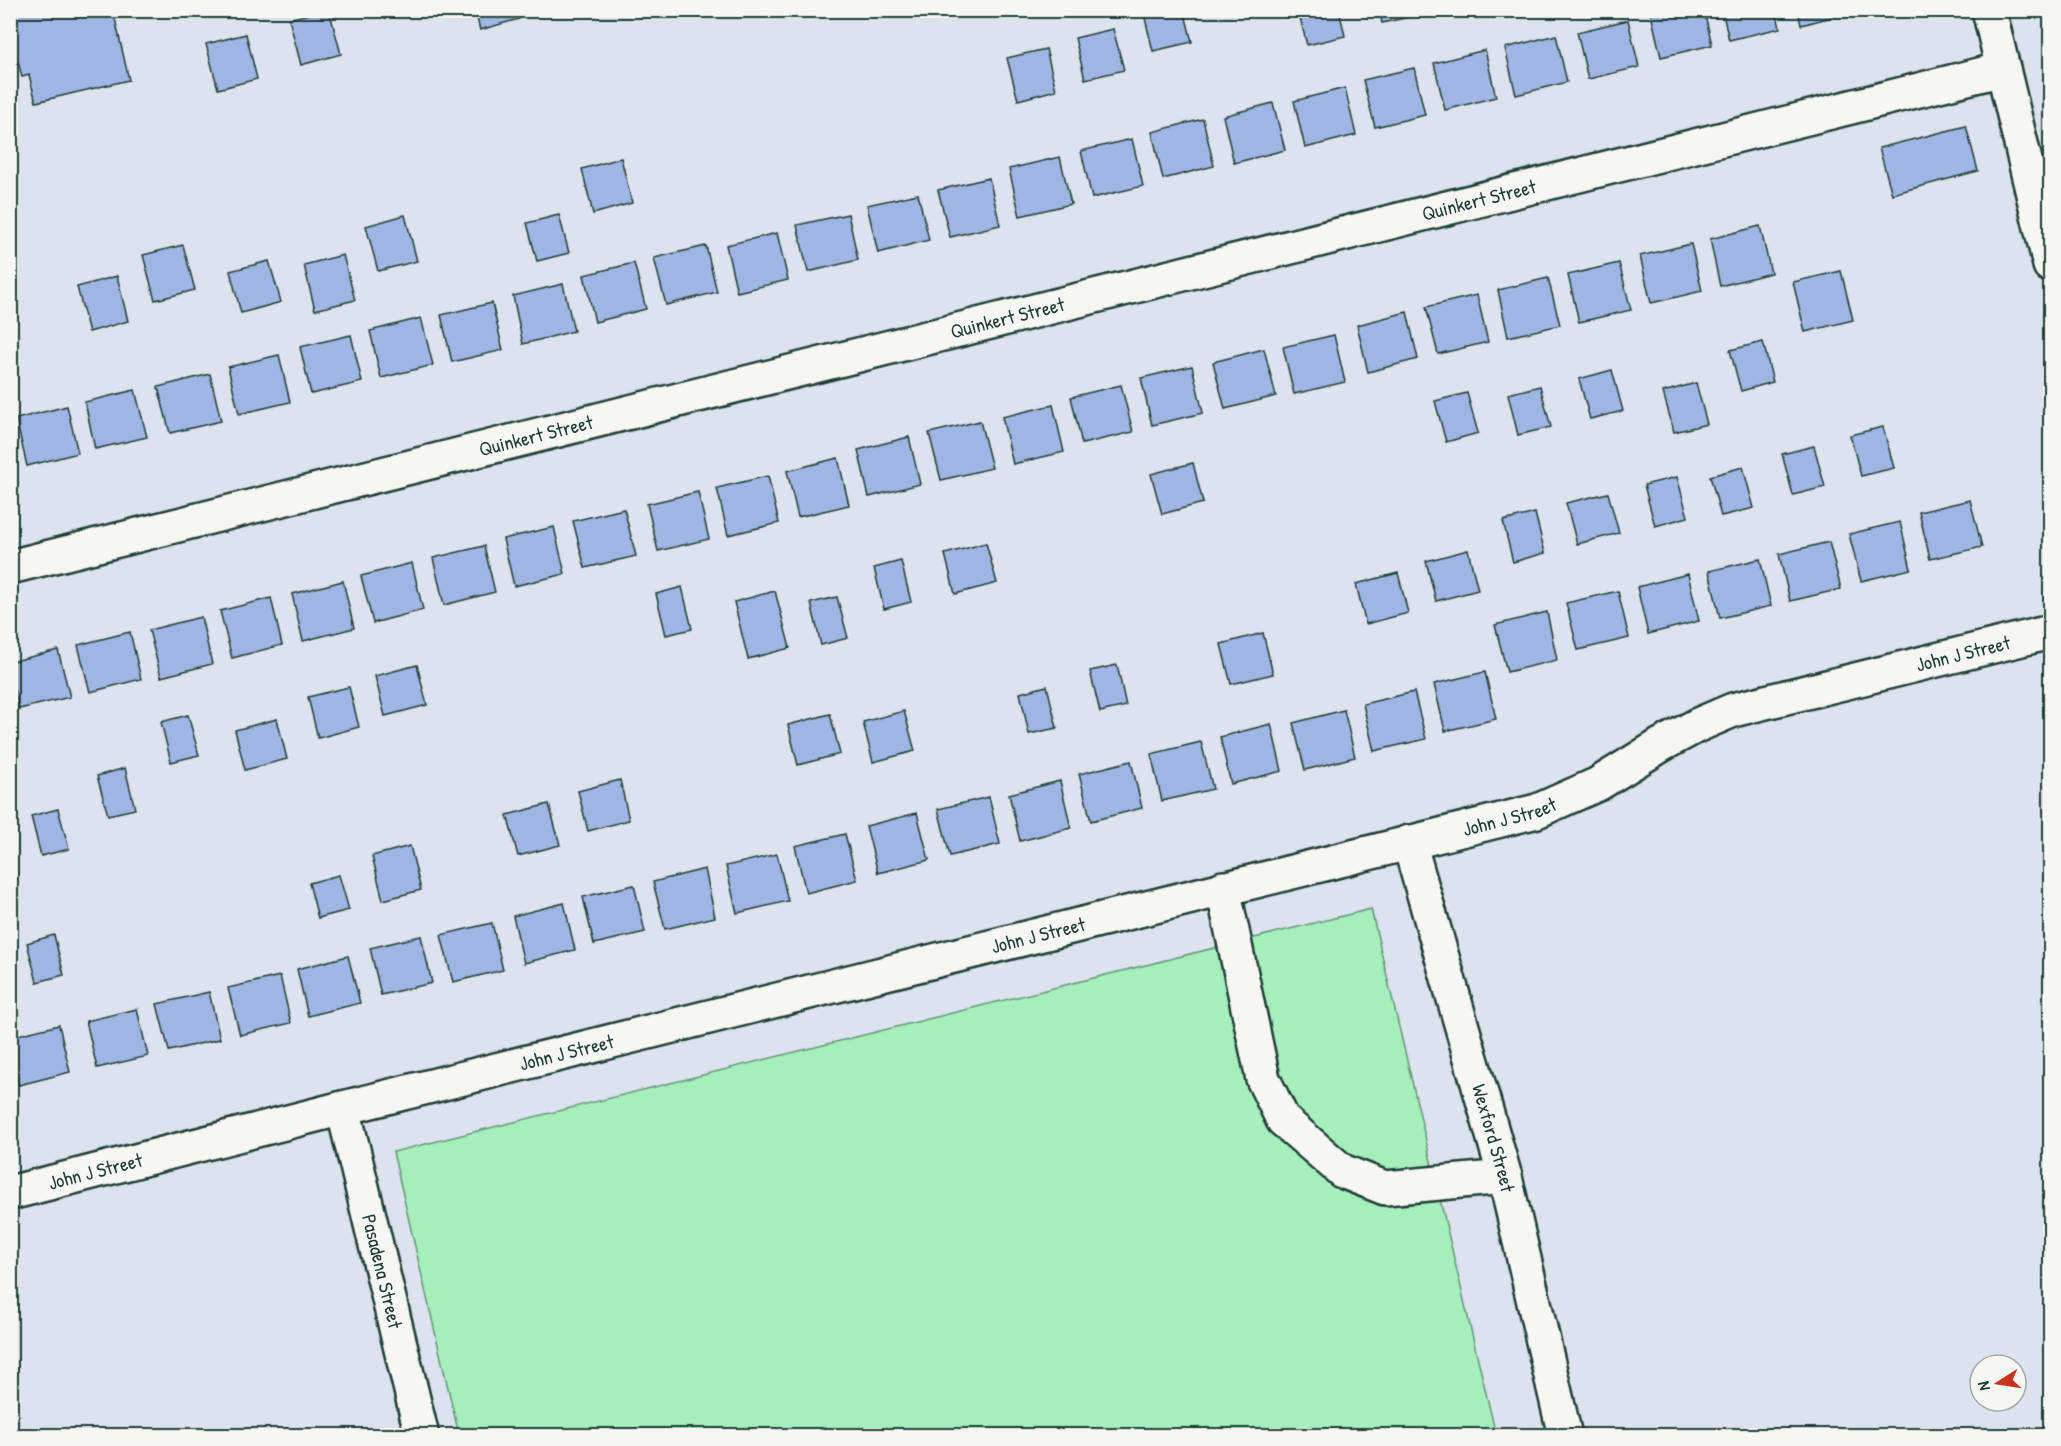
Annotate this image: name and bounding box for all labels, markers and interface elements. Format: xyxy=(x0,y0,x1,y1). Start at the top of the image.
street label: Quinkert Street xyxy=(1419,172,1540,227)
street label: Quinkert Street xyxy=(947,290,1068,345)
street label: Quinkert Street xyxy=(476,408,597,462)
street label: John J Street xyxy=(1913,628,2014,677)
street label: John J Street xyxy=(1460,790,1562,842)
street label: John J Street xyxy=(988,910,1089,959)
street label: John J Street xyxy=(516,1027,617,1077)
street label: Wexford Street xyxy=(1466,1081,1522,1196)
street label: John J Street xyxy=(45,1146,146,1196)
street label: Pasadena Street xyxy=(356,1211,410,1332)
north arrow xyxy=(1968,1353,2028,1413)
text: N xyxy=(1972,1379,1995,1393)

